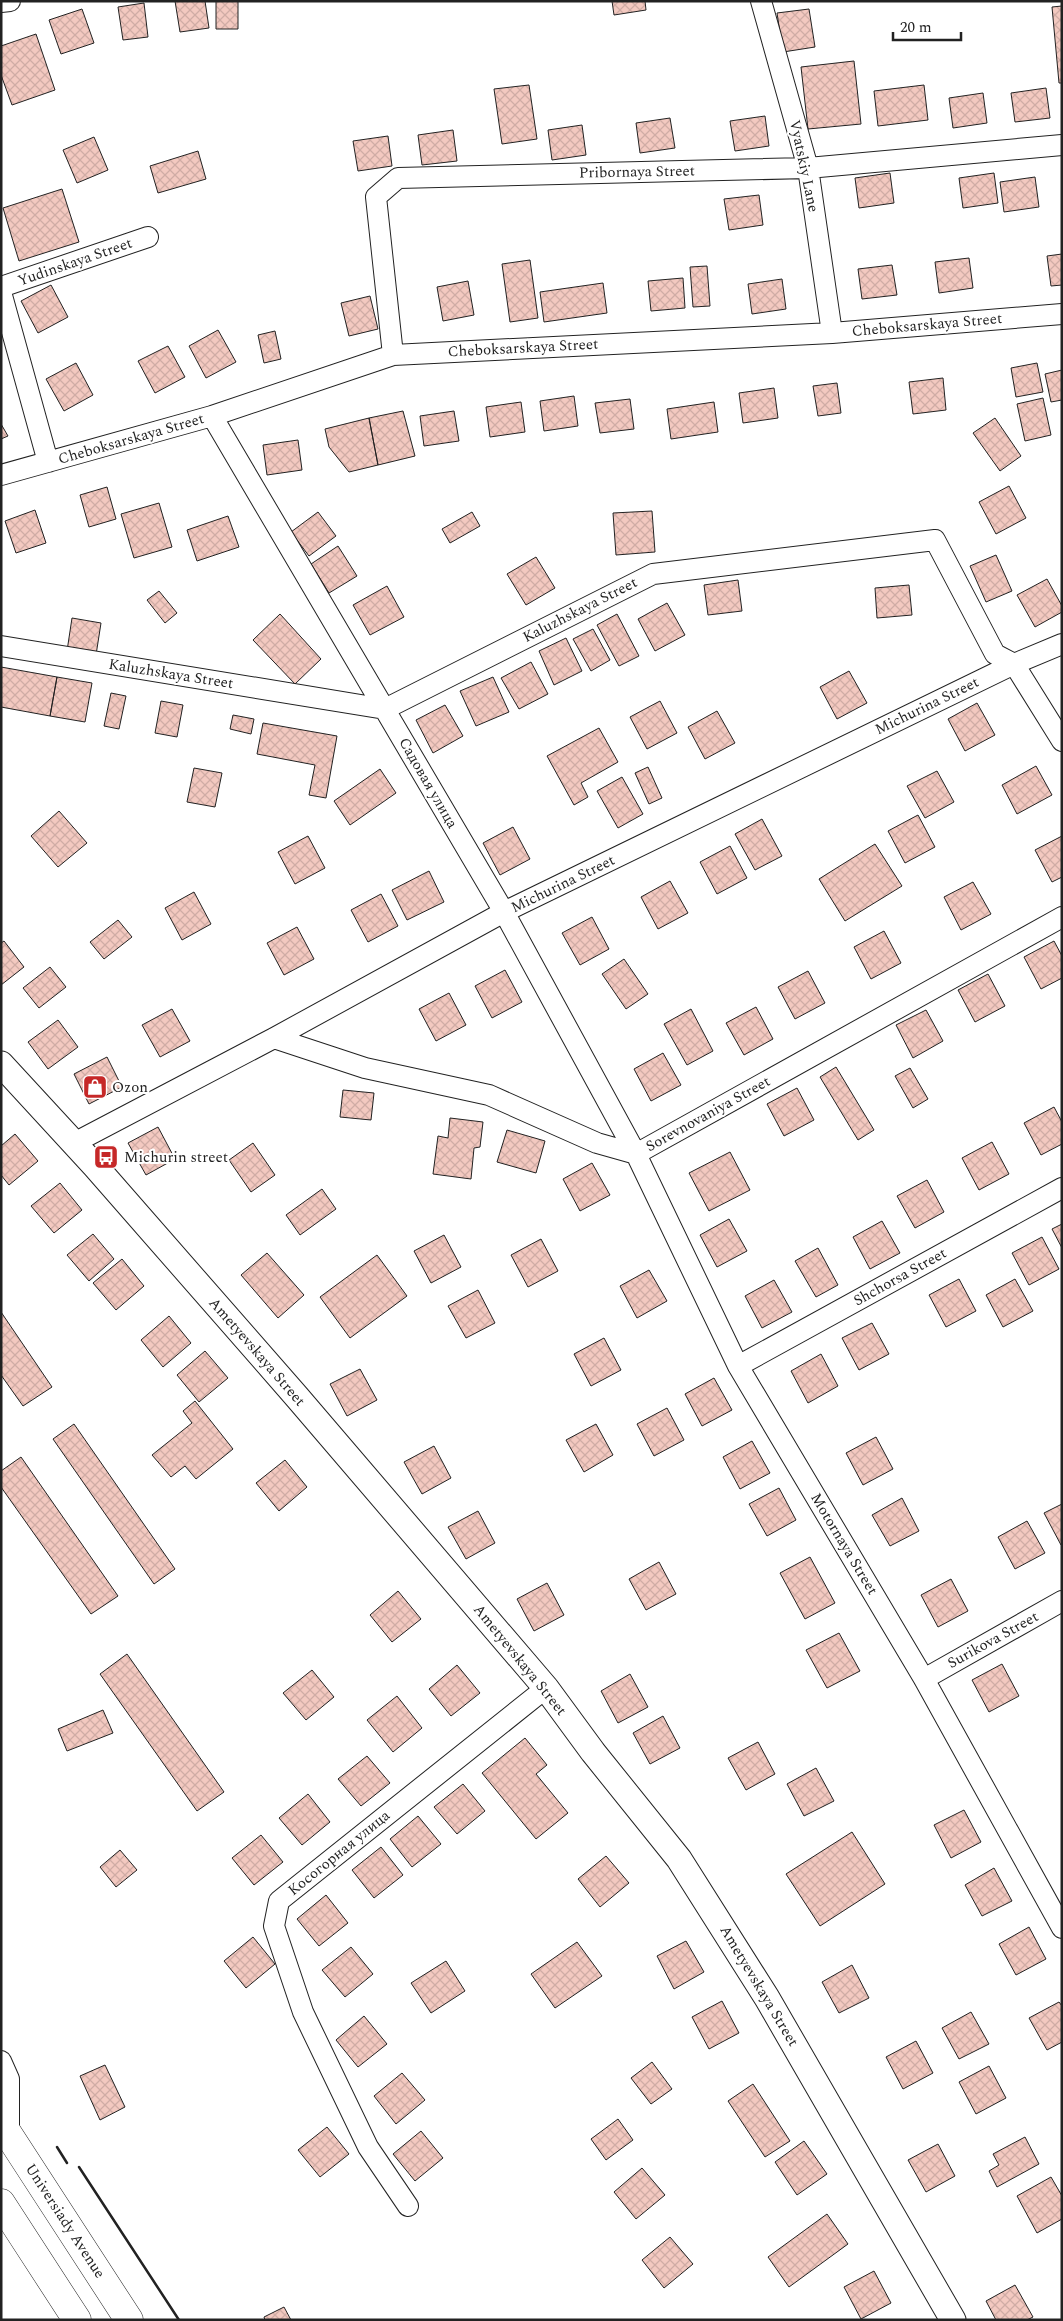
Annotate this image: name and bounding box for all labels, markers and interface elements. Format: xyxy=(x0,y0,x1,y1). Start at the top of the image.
scale bar xyxy=(893,10,960,42)
text: 20 m xyxy=(900,16,932,39)
street label: Vyatskiy Lane xyxy=(783,118,825,214)
street label: Pribornaya Street xyxy=(579,159,695,185)
street label: Yudinskaya Street xyxy=(15,232,135,292)
street label: Cheboksarskaya Street xyxy=(851,307,1003,343)
street label: Cheboksarskaya Street xyxy=(447,333,599,363)
street label: Cheboksarskaya Street xyxy=(55,407,207,471)
street label: Kaluzhskaya Street xyxy=(519,571,641,649)
street label: Kaluzhskaya Street xyxy=(107,653,235,695)
street label: Michurina Street xyxy=(871,671,983,741)
street label: Садовая улица xyxy=(393,733,464,833)
street label: Michurina Street xyxy=(507,849,619,919)
street label: Sorevnovaniya Street xyxy=(642,1070,774,1158)
shop icon: Ozon xyxy=(82,1074,108,1100)
place label: Ozon xyxy=(112,1076,148,1099)
bus stop icon: Michurin street xyxy=(93,1144,119,1170)
place label: Michurin street xyxy=(124,1146,228,1169)
street label: Shchorsa Street xyxy=(849,1242,951,1312)
street label: Ametyevskaya Street xyxy=(203,1292,311,1412)
street label: Motornaya Street xyxy=(804,1489,884,1599)
street label: Ametyevskaya Street xyxy=(468,1599,572,1721)
street label: Surikova Street xyxy=(943,1605,1043,1675)
street label: Косогорная улица xyxy=(283,1804,396,1902)
street label: Ametyevskaya Street xyxy=(714,1921,804,2051)
street label: Universiady Avenue xyxy=(19,2159,111,2283)

